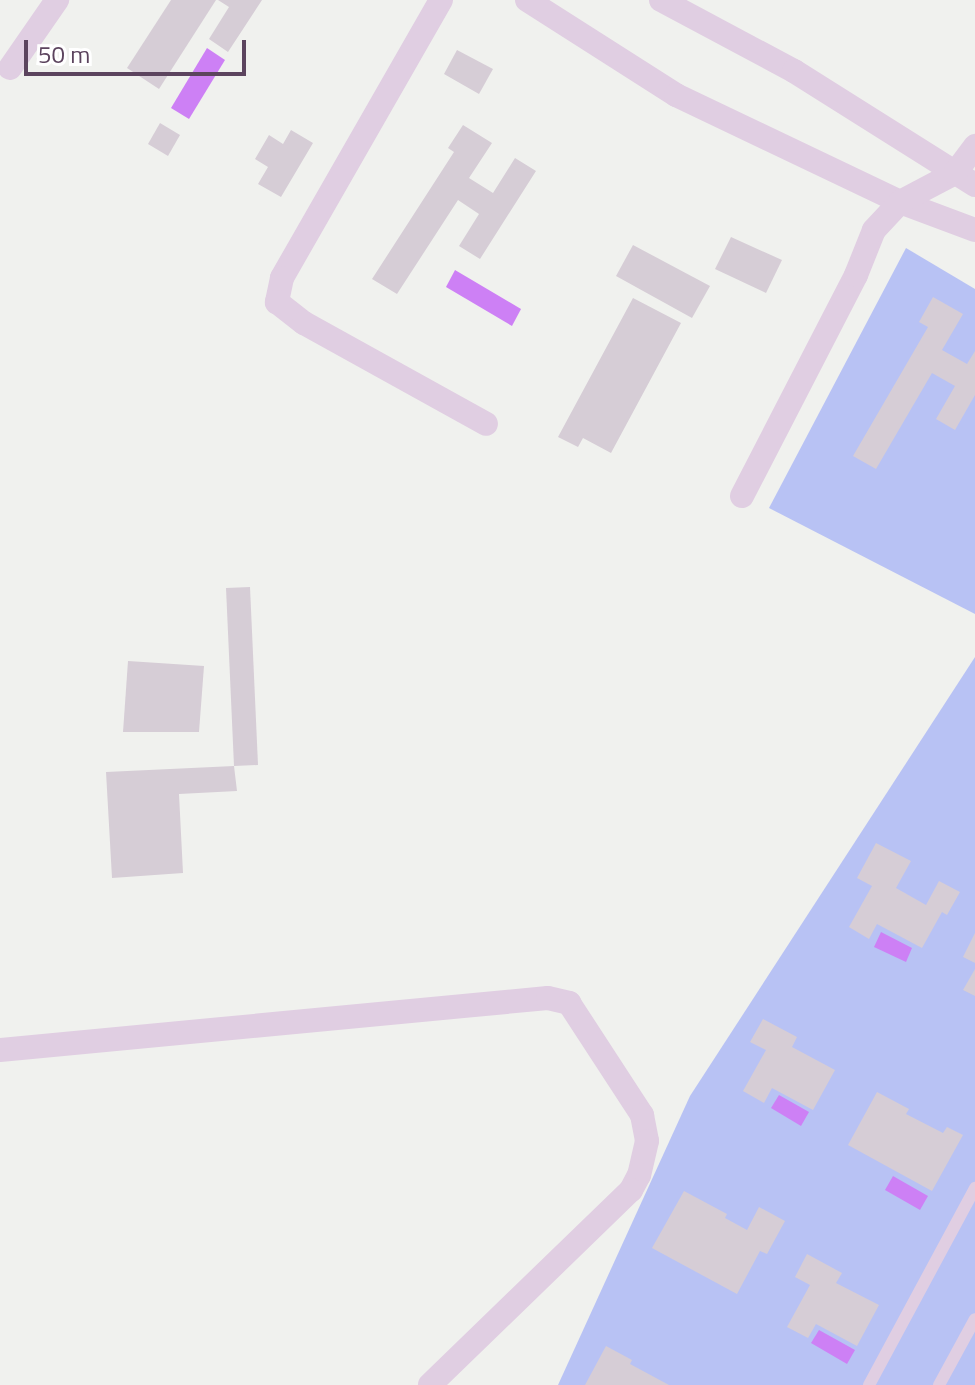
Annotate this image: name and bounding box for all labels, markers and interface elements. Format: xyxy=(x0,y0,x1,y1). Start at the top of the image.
scale bar xyxy=(28,24,250,74)
text: 50 m xyxy=(38,36,90,72)

